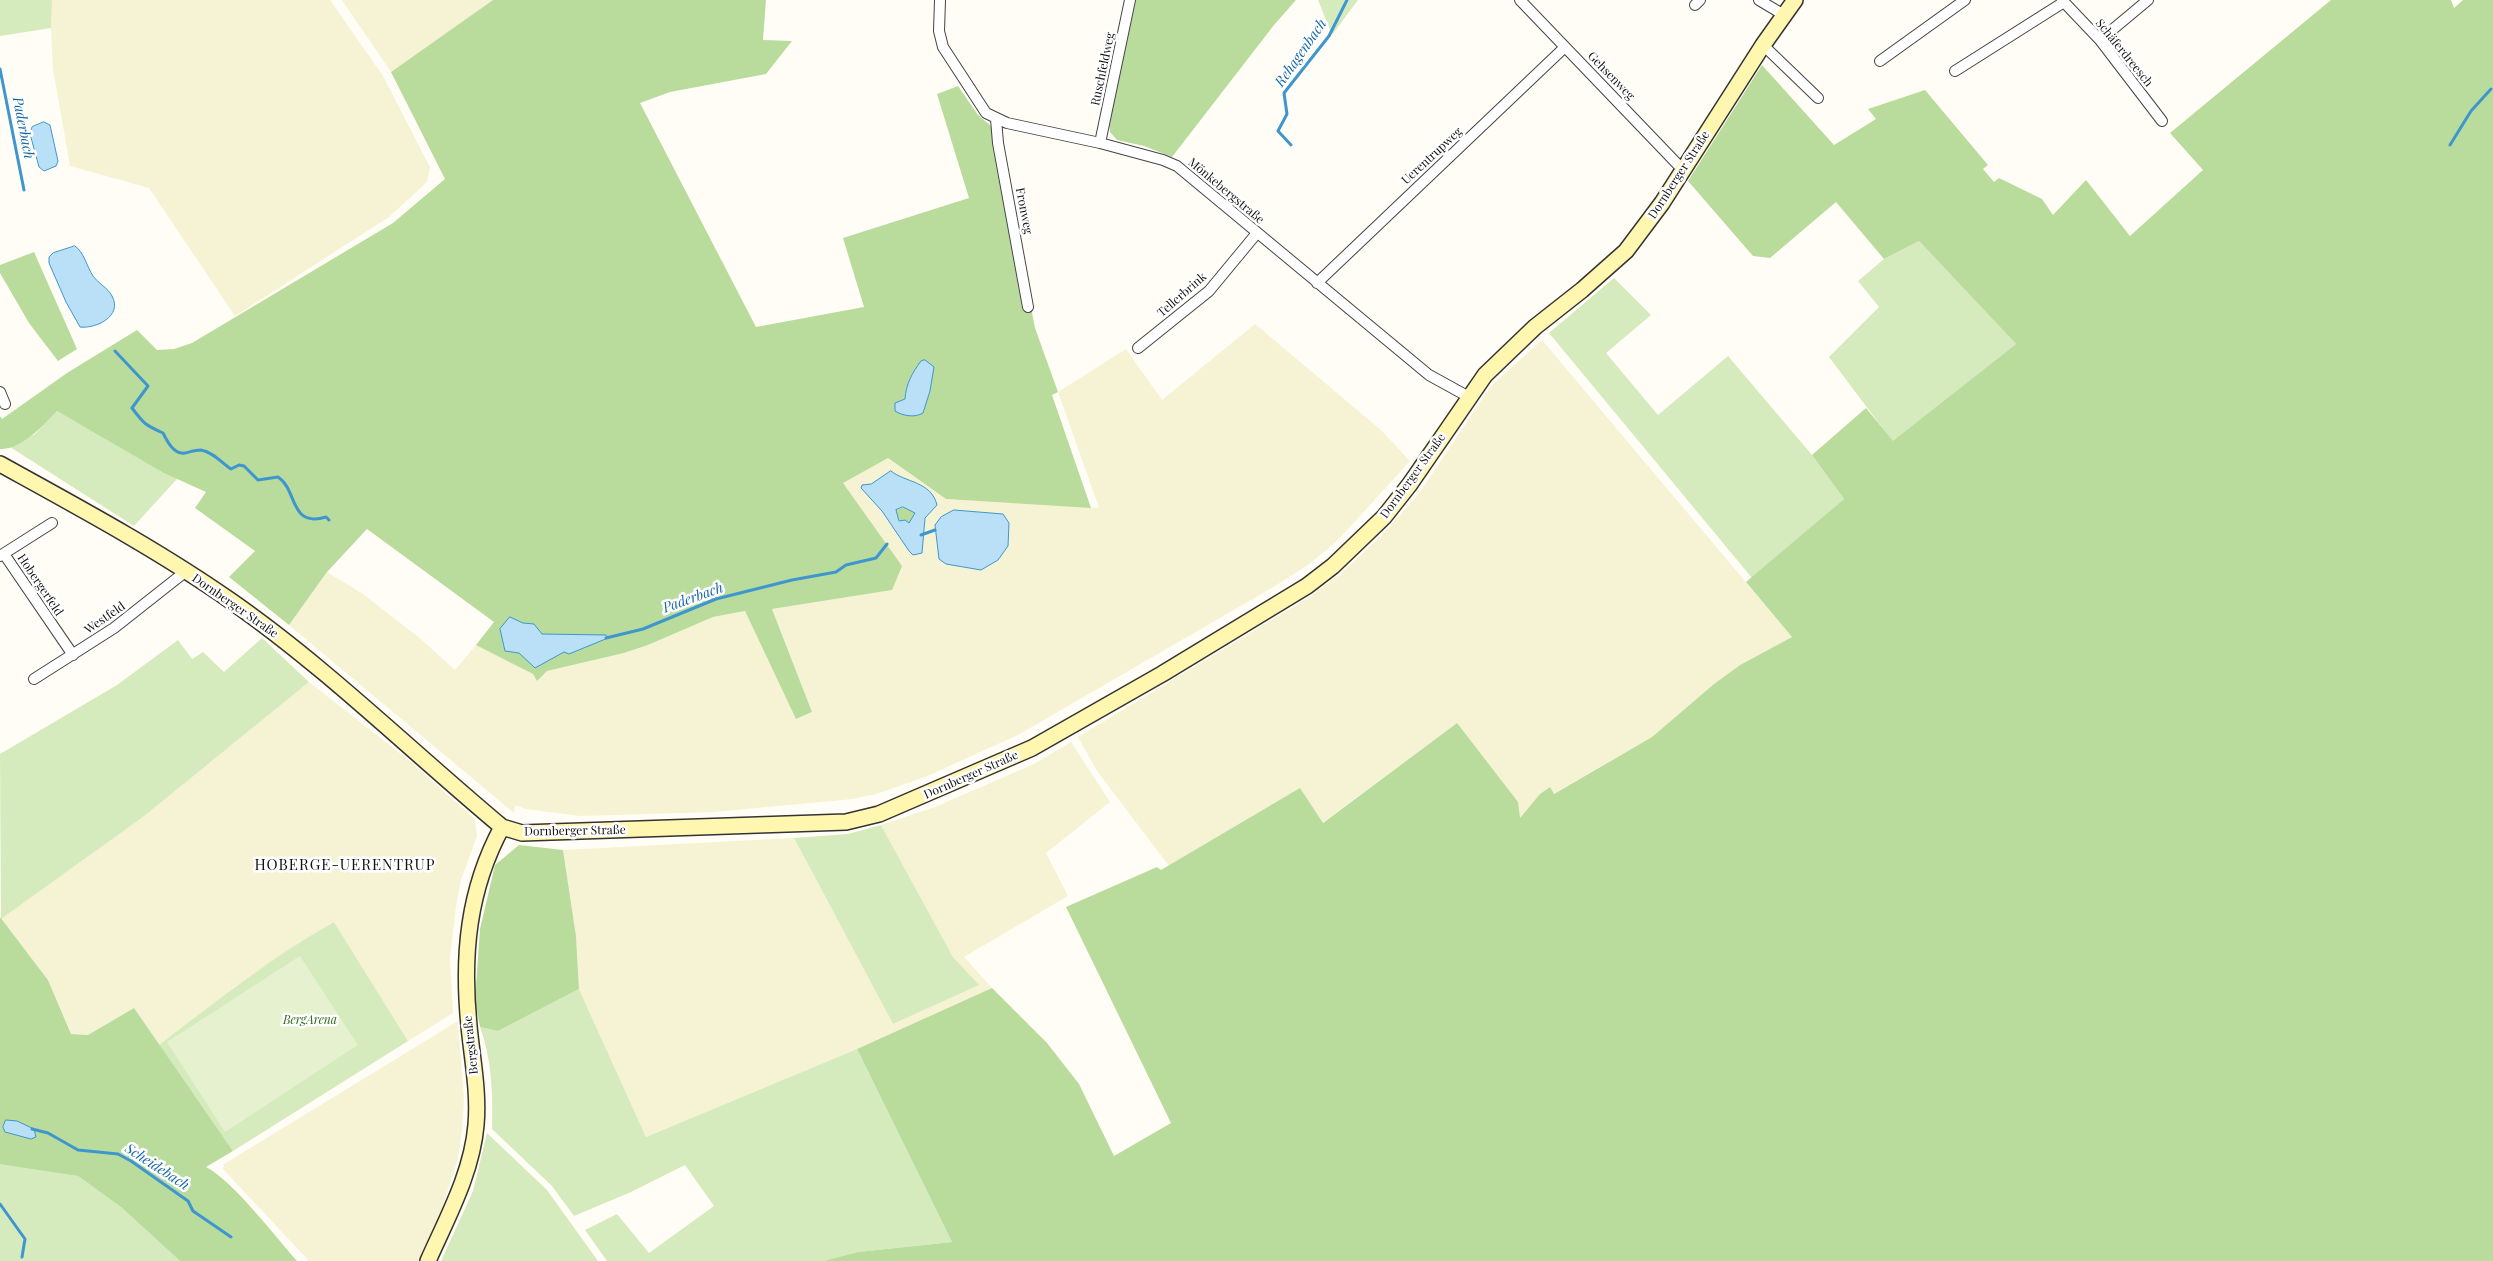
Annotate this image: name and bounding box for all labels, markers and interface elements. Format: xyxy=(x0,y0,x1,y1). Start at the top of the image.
water label: Rehagenbach xyxy=(1272,16,1330,90)
street label: Schäferdreesch xyxy=(2092,16,2156,90)
street label: Ruschfeldweg xyxy=(1088,31,1118,107)
street label: Gehsenweg xyxy=(1584,49,1638,103)
water label: Paderbach xyxy=(9,96,37,160)
street label: Uerentrupweg xyxy=(1399,124,1465,188)
street label: Dornberger Straße xyxy=(1645,128,1713,222)
street label: Mönkebergstraße xyxy=(1185,155,1267,227)
street label: Fronweg xyxy=(1012,187,1036,235)
street label: Tellerbrink xyxy=(1155,270,1209,320)
street label: Dornberger Straße xyxy=(1377,431,1449,521)
street label: Hobergerfeld xyxy=(14,551,66,619)
street label: Dornberger Straße xyxy=(189,571,281,641)
water label: Paderbach xyxy=(661,579,725,617)
street label: Westfeld xyxy=(82,599,128,637)
street label: Dornberger Straße xyxy=(922,748,1020,802)
street label: Dornberger Straße xyxy=(524,823,626,839)
district label: HOBERGE-UERENTRUP xyxy=(252,856,438,874)
park label: BergArena xyxy=(283,1013,337,1027)
street label: Bergstraße xyxy=(461,1015,481,1075)
water label: Scheidebach xyxy=(122,1140,192,1194)

